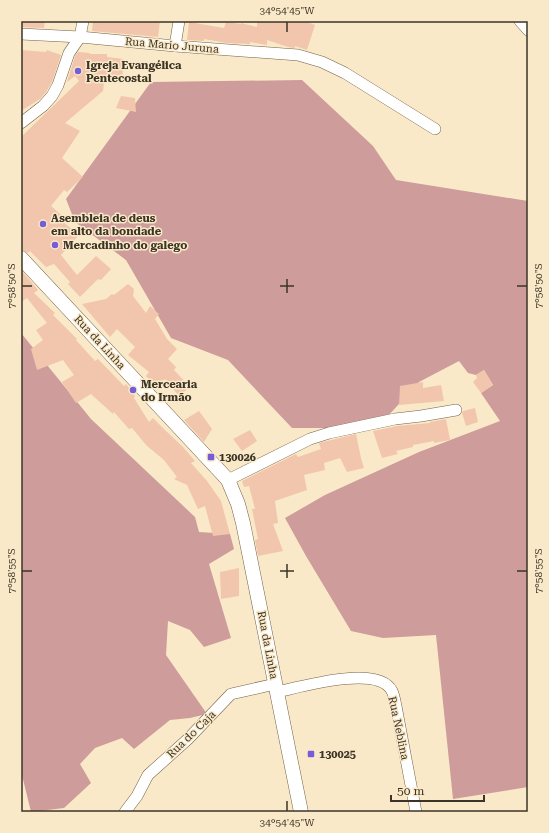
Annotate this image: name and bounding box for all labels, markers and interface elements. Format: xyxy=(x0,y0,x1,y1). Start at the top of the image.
text: 34°54'45"W xyxy=(260,5,315,16)
street label: Rua Mario Juruna xyxy=(124,35,220,56)
place label: Igreja Evangélica Pentecostal xyxy=(86,59,182,85)
marker: Igreja Evangélica Pentecostal xyxy=(73,66,83,76)
place label: Asembleia de deus em alto da bondade xyxy=(51,212,162,238)
marker: Asembleia de deus em alto da bondade xyxy=(38,219,48,229)
place label: Mercadinho do galego xyxy=(63,239,187,252)
marker: Mercadinho do galego xyxy=(50,240,60,250)
text: 7°58'50"S xyxy=(6,263,17,309)
text: 7°58'50"S xyxy=(533,263,544,309)
street label: Rua da Linha xyxy=(71,313,128,372)
place label: Mercearia do Irmão xyxy=(141,378,198,404)
marker: Mercearia do Irmão xyxy=(128,385,138,395)
place label: 130026 xyxy=(219,451,256,464)
marker: 130026 xyxy=(206,452,216,462)
text: 7°58'55"S xyxy=(6,548,17,594)
text: 7°58'55"S xyxy=(533,548,544,594)
street label: Rua da Linha xyxy=(255,610,280,680)
street label: Rua Neblina xyxy=(385,695,412,761)
street label: Rua do Caja xyxy=(164,708,218,761)
place label: 130025 xyxy=(319,748,356,761)
marker: 130025 xyxy=(306,749,316,759)
scale bar xyxy=(391,777,484,803)
text: 50 m xyxy=(397,784,424,798)
text: 34°54'45"W xyxy=(260,817,315,828)

